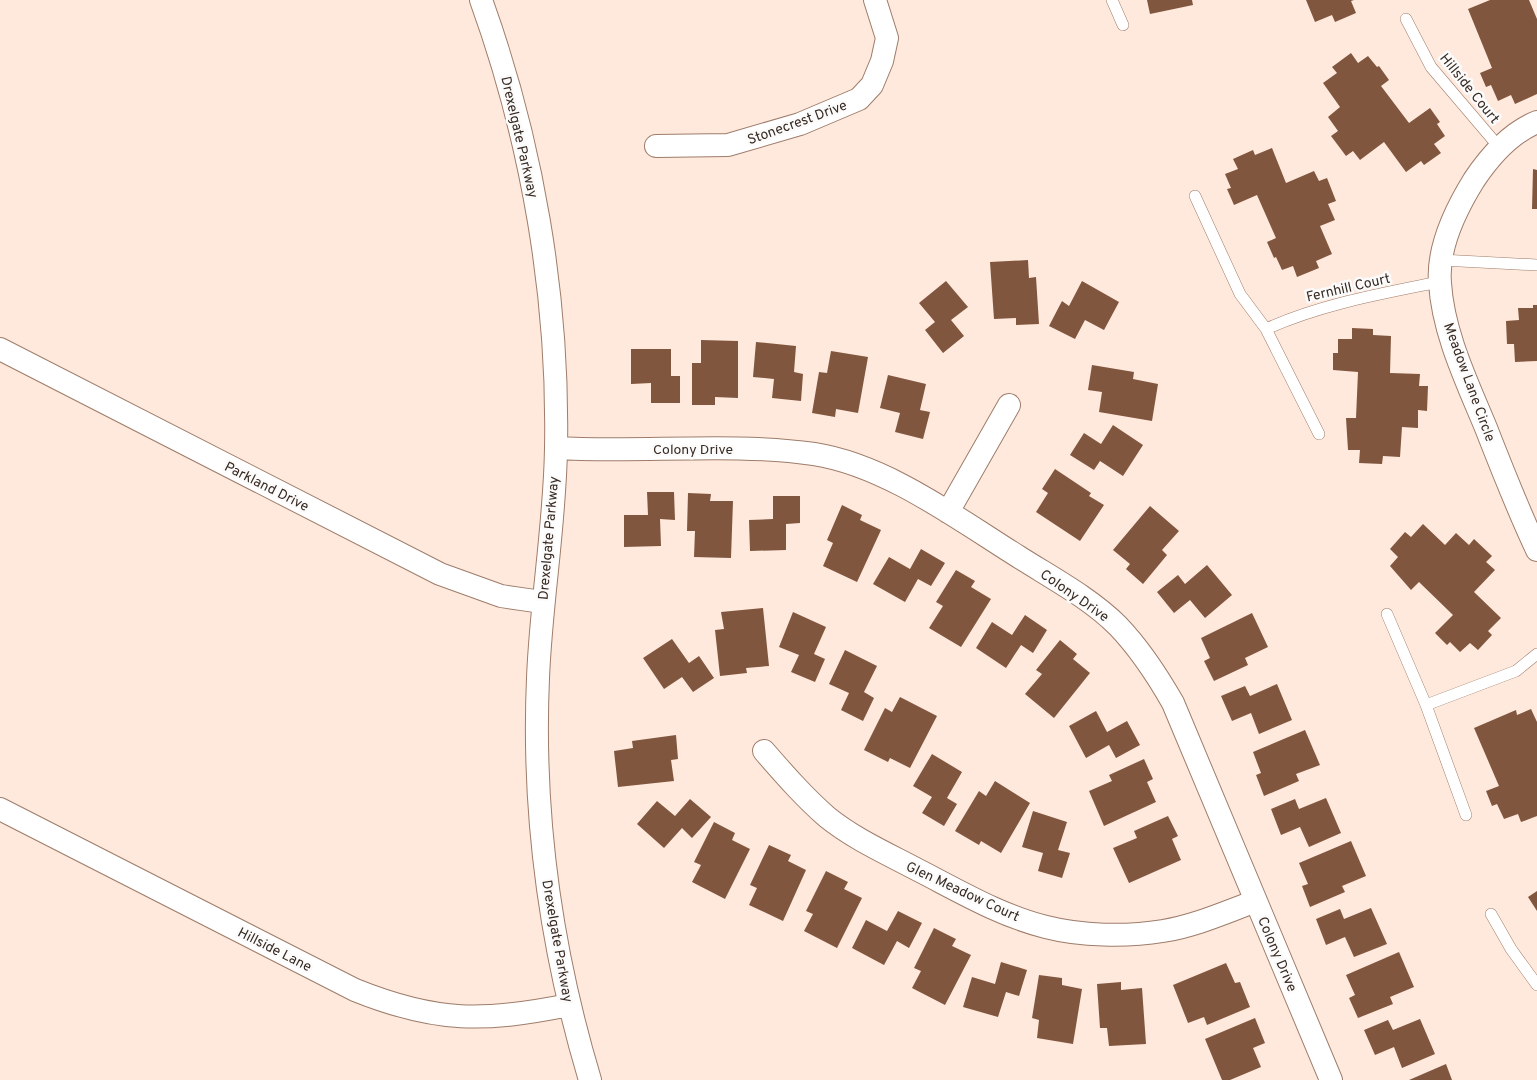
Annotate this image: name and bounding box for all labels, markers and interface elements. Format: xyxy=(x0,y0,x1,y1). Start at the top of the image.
street label: Hillside Court xyxy=(1435,50,1502,127)
street label: Drexelgate Parkway xyxy=(496,75,541,200)
street label: Stonecrest Drive xyxy=(745,98,850,149)
street label: Fernhill Court xyxy=(1305,271,1392,306)
street label: Meadow Lane Circle xyxy=(1439,321,1498,444)
street label: Colony Drive xyxy=(653,442,733,459)
street label: Parkland Drive xyxy=(221,459,311,516)
street label: Drexelgate Parkway xyxy=(536,476,563,601)
street label: Colony Drive xyxy=(1036,566,1112,626)
street label: Glen Meadow Court xyxy=(903,859,1022,926)
street label: Drexelgate Parkway xyxy=(537,879,576,1004)
street label: Colony Drive xyxy=(1253,914,1300,995)
street label: Hillside Lane xyxy=(235,924,314,976)

